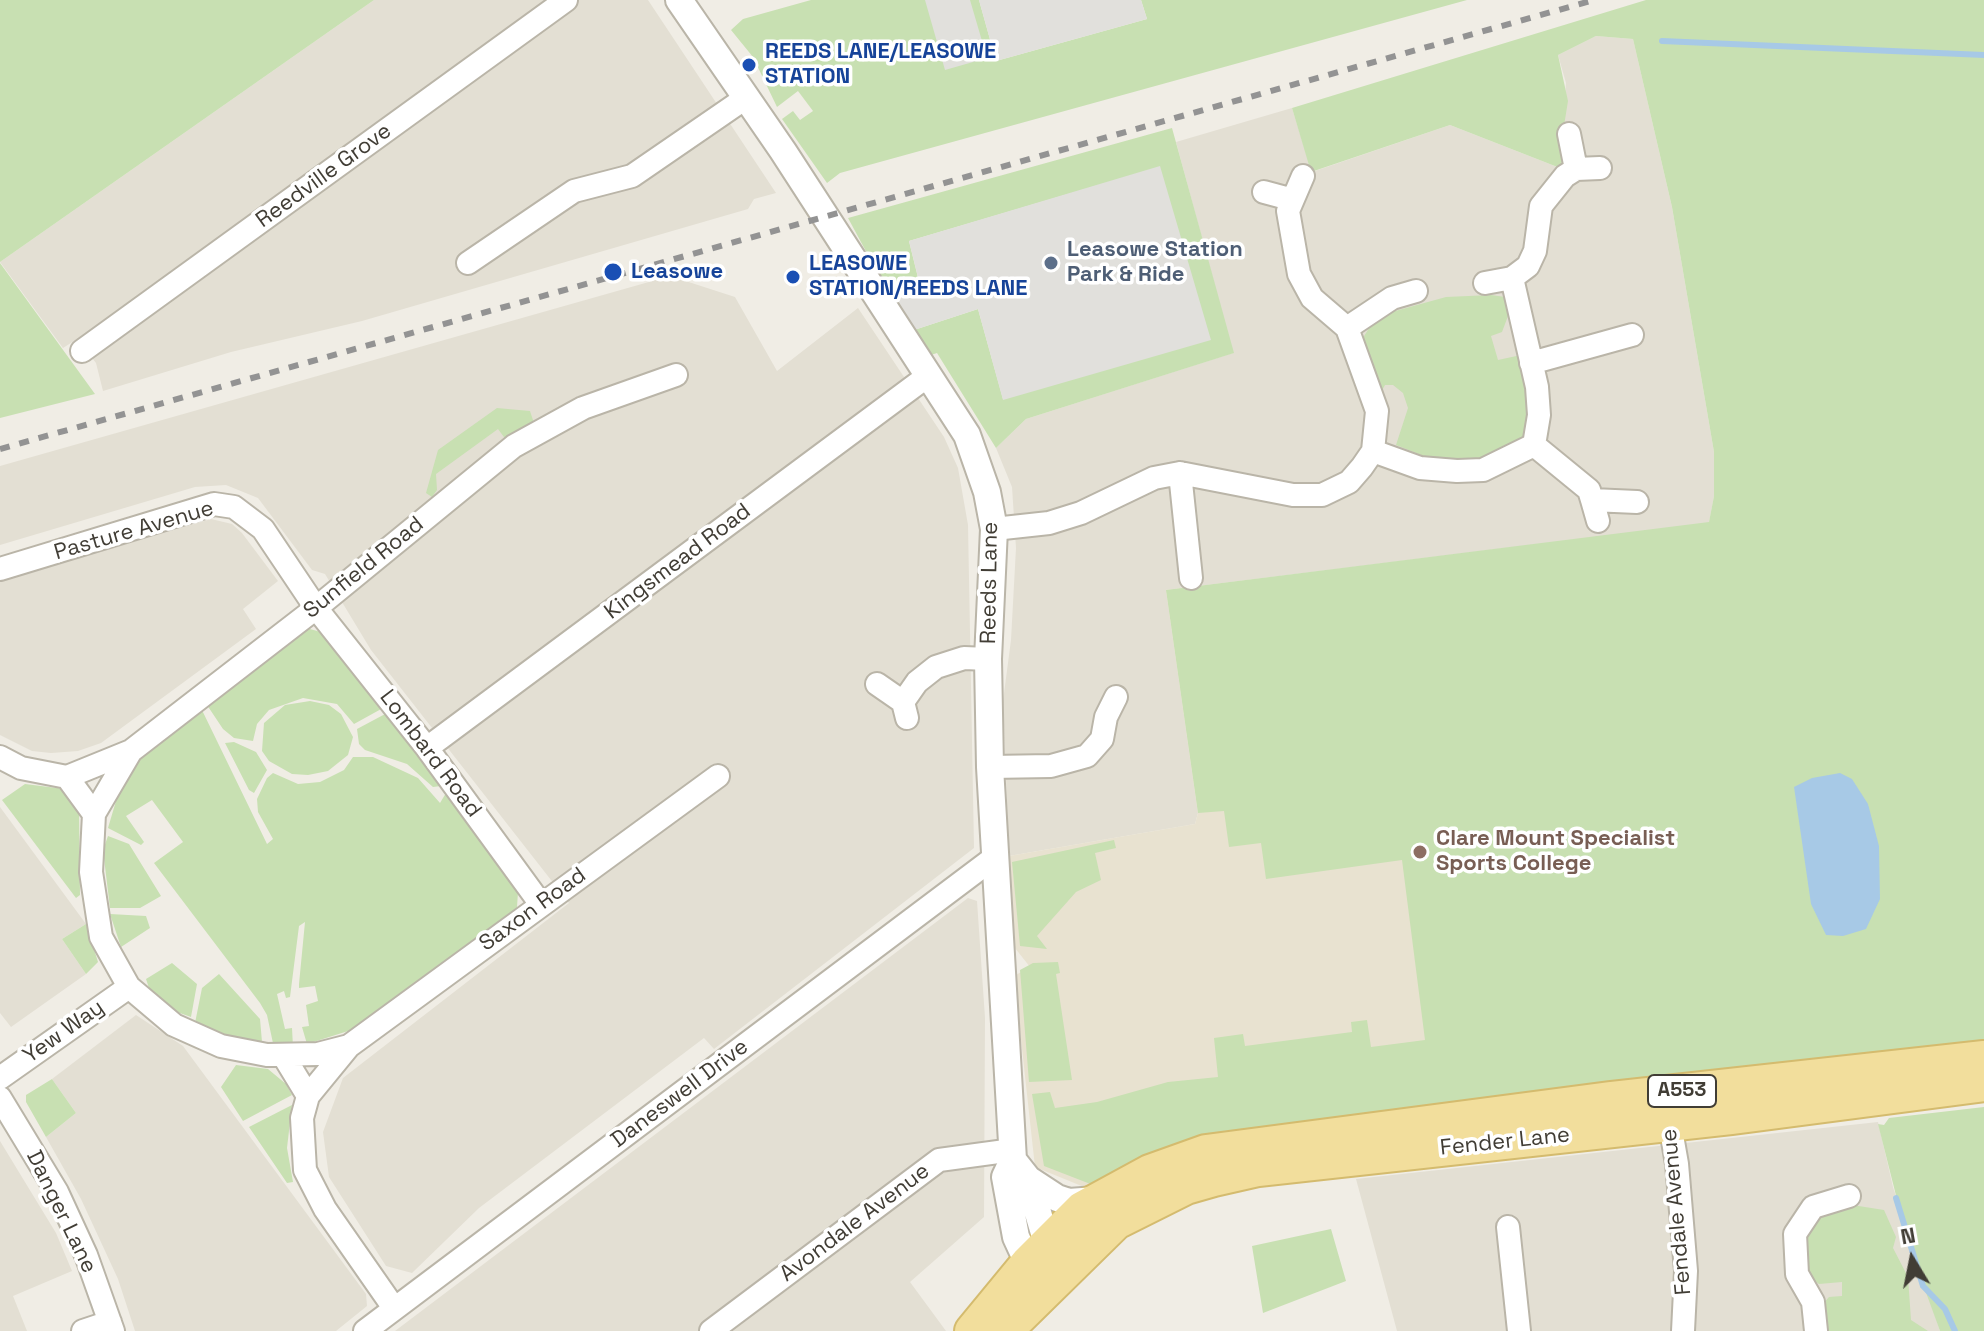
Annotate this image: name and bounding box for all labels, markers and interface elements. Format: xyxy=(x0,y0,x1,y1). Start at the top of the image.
place label: REEDS LANE/LEASOWE STATION xyxy=(765,39,996,90)
marker: REEDS LANE/LEASOWE STATION xyxy=(740,56,758,74)
street label: Reedville Grove xyxy=(251,118,397,234)
place label: Leasowe Station Park & Ride xyxy=(1067,237,1243,288)
place label: LEASOWE STATION/REEDS LANE xyxy=(809,251,1027,302)
marker: Leasowe Station Park & Ride xyxy=(1042,254,1060,272)
place label: Leasowe xyxy=(631,259,723,285)
marker: Leasowe xyxy=(602,261,624,283)
marker: LEASOWE STATION/REEDS LANE xyxy=(784,268,802,286)
street label: Pasture Avenue xyxy=(51,496,217,566)
street label: Kingsmead Road xyxy=(600,498,756,626)
street label: Sunfield Road xyxy=(299,512,429,624)
street label: Reeds Lane xyxy=(976,522,1004,644)
street label: Lombard Road xyxy=(373,685,487,823)
place label: Clare Mount Specialist Sports College xyxy=(1436,826,1675,878)
marker: Clare Mount Specialist Sports College xyxy=(1411,843,1429,861)
street label: Saxon Road xyxy=(475,863,591,957)
street label: Yew Way xyxy=(19,995,109,1069)
street label: Daneswell Drive xyxy=(606,1034,754,1154)
road number: A553 xyxy=(1648,1075,1716,1107)
street label: Fender Lane xyxy=(1439,1122,1571,1162)
street label: Fendale Avenue xyxy=(1657,1128,1697,1296)
street label: Danger Lane xyxy=(20,1146,102,1278)
street label: Avondale Avenue xyxy=(775,1158,935,1288)
north arrow xyxy=(1872,1219,1952,1299)
text: N xyxy=(1898,1220,1918,1250)

